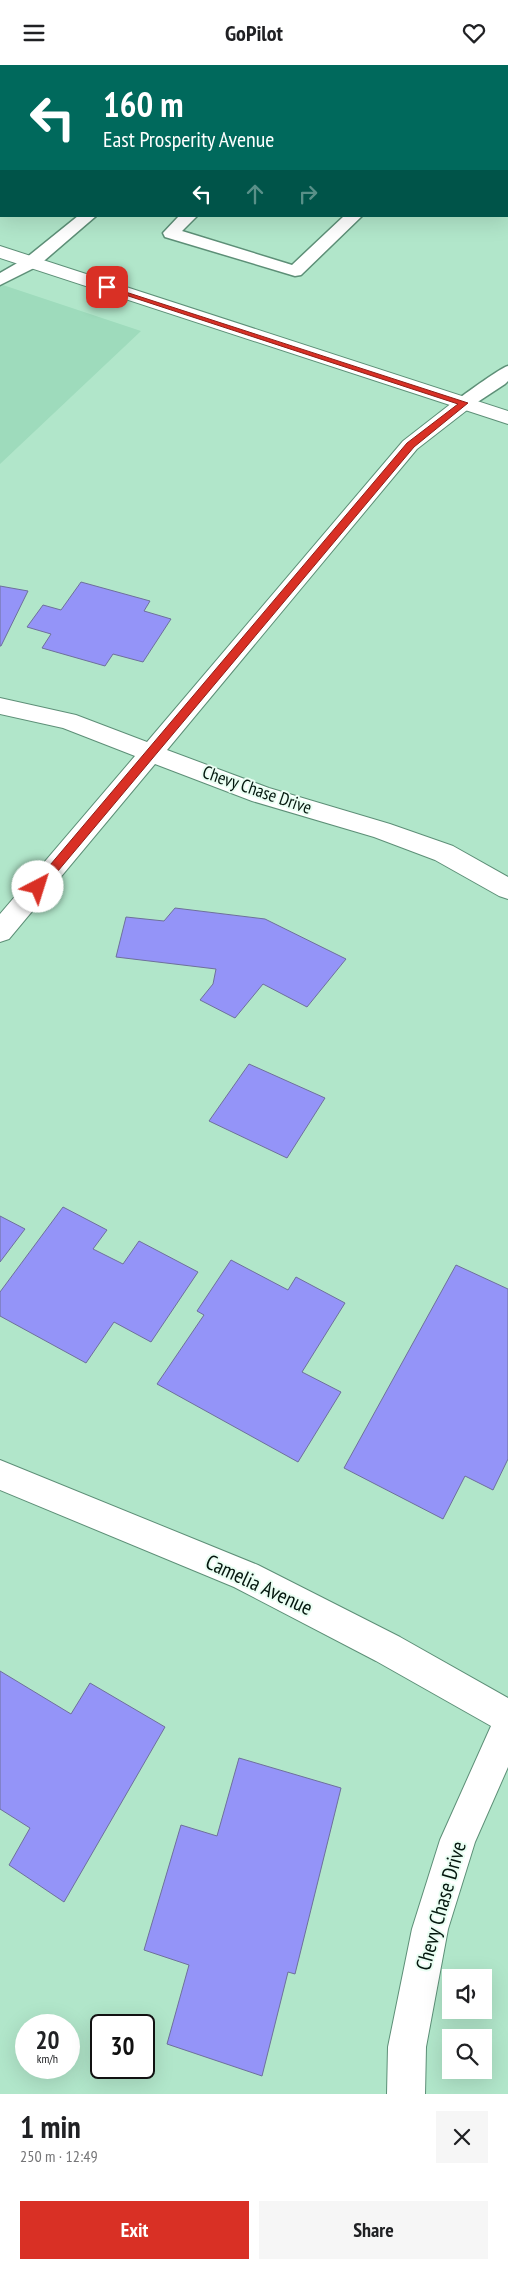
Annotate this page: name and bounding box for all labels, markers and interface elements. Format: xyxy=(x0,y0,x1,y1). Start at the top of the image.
icon: menu xyxy=(20,19,48,47)
text: GoPilot xyxy=(225,19,283,47)
icon: heart xyxy=(460,19,488,47)
text: 160 m xyxy=(103,81,184,127)
icon: left xyxy=(20,85,85,150)
text: East Prosperity Avenue xyxy=(103,125,274,153)
icon: left xyxy=(188,180,216,208)
icon: ahead xyxy=(241,180,269,208)
icon: right xyxy=(294,180,322,208)
pin xyxy=(86,266,128,308)
icon: arrive xyxy=(93,273,121,301)
street label: Chevy Chase Drive xyxy=(200,760,315,819)
position arrow xyxy=(11,860,63,912)
street label: Camelia Avenue xyxy=(201,1548,317,1621)
street label: Chevy Chase Drive xyxy=(409,1838,472,1973)
map controls xyxy=(442,1969,492,2079)
button: sound xyxy=(442,1969,492,2019)
speed limit sign: 30 xyxy=(90,2014,155,2079)
text: 20 xyxy=(36,2024,59,2056)
button: search xyxy=(442,2029,492,2079)
text: km/h xyxy=(37,2051,58,2066)
text: 1 min xyxy=(20,2107,81,2146)
button: close xyxy=(436,2111,488,2163)
text: 250 m · 12:49 xyxy=(20,2146,98,2166)
button: Exit xyxy=(20,2201,249,2259)
button: Share xyxy=(259,2201,488,2259)

